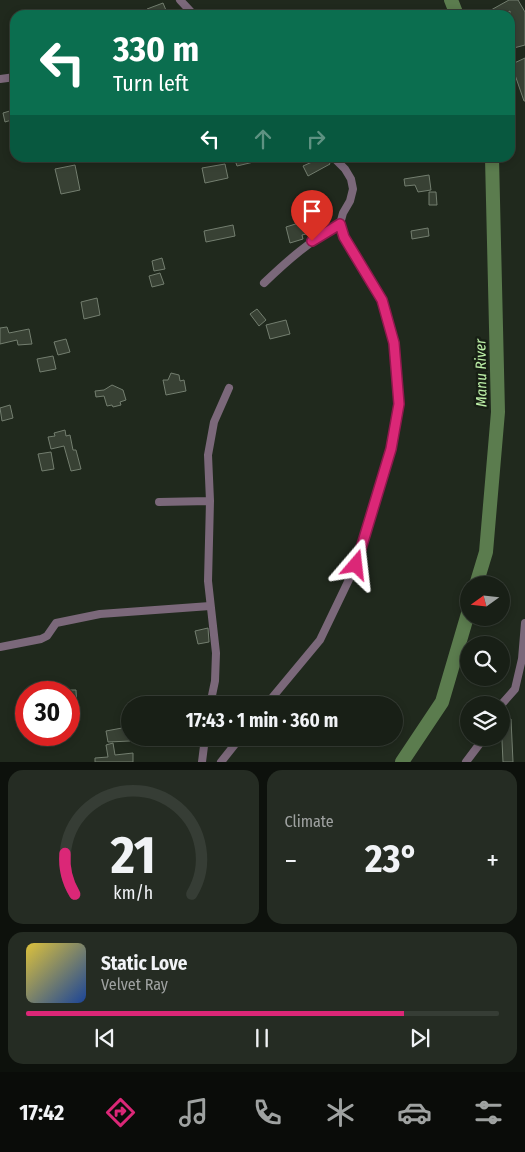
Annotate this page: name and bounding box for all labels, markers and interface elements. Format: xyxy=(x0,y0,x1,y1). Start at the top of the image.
text: 330 m xyxy=(113,28,199,70)
icon: left xyxy=(30,30,95,95)
text: Turn left xyxy=(113,70,189,97)
icon: left xyxy=(196,125,224,153)
icon: ahead xyxy=(249,125,277,153)
icon: right xyxy=(302,125,330,153)
pin xyxy=(291,190,333,241)
icon: arrive xyxy=(298,197,326,225)
water label: Manu River xyxy=(471,338,491,407)
position arrow xyxy=(329,538,381,590)
north arrow xyxy=(460,576,510,626)
map controls xyxy=(460,576,510,746)
button: search xyxy=(460,636,510,686)
speed limit sign: 30 xyxy=(15,681,80,746)
button: layers xyxy=(460,696,510,746)
text: 17:43 · 1 min · 360 m xyxy=(186,709,338,732)
text: Climate xyxy=(285,812,334,831)
text: 21 xyxy=(110,824,156,887)
text: 23° xyxy=(365,836,418,882)
text: − xyxy=(285,844,297,877)
text: + xyxy=(486,844,499,877)
text: km/h xyxy=(113,882,153,904)
text: Static Love xyxy=(101,952,188,975)
text: Velvet Ray xyxy=(101,975,168,994)
icon: previous xyxy=(91,1024,119,1052)
icon: pause xyxy=(248,1024,276,1052)
icon: next xyxy=(406,1024,434,1052)
icon: directions xyxy=(103,1095,138,1130)
icon: music xyxy=(176,1095,211,1130)
icon: phone xyxy=(250,1095,285,1130)
icon: climate xyxy=(323,1095,358,1130)
icon: car xyxy=(397,1095,432,1130)
icon: filters xyxy=(471,1095,506,1130)
text: 17:42 xyxy=(19,1099,64,1126)

